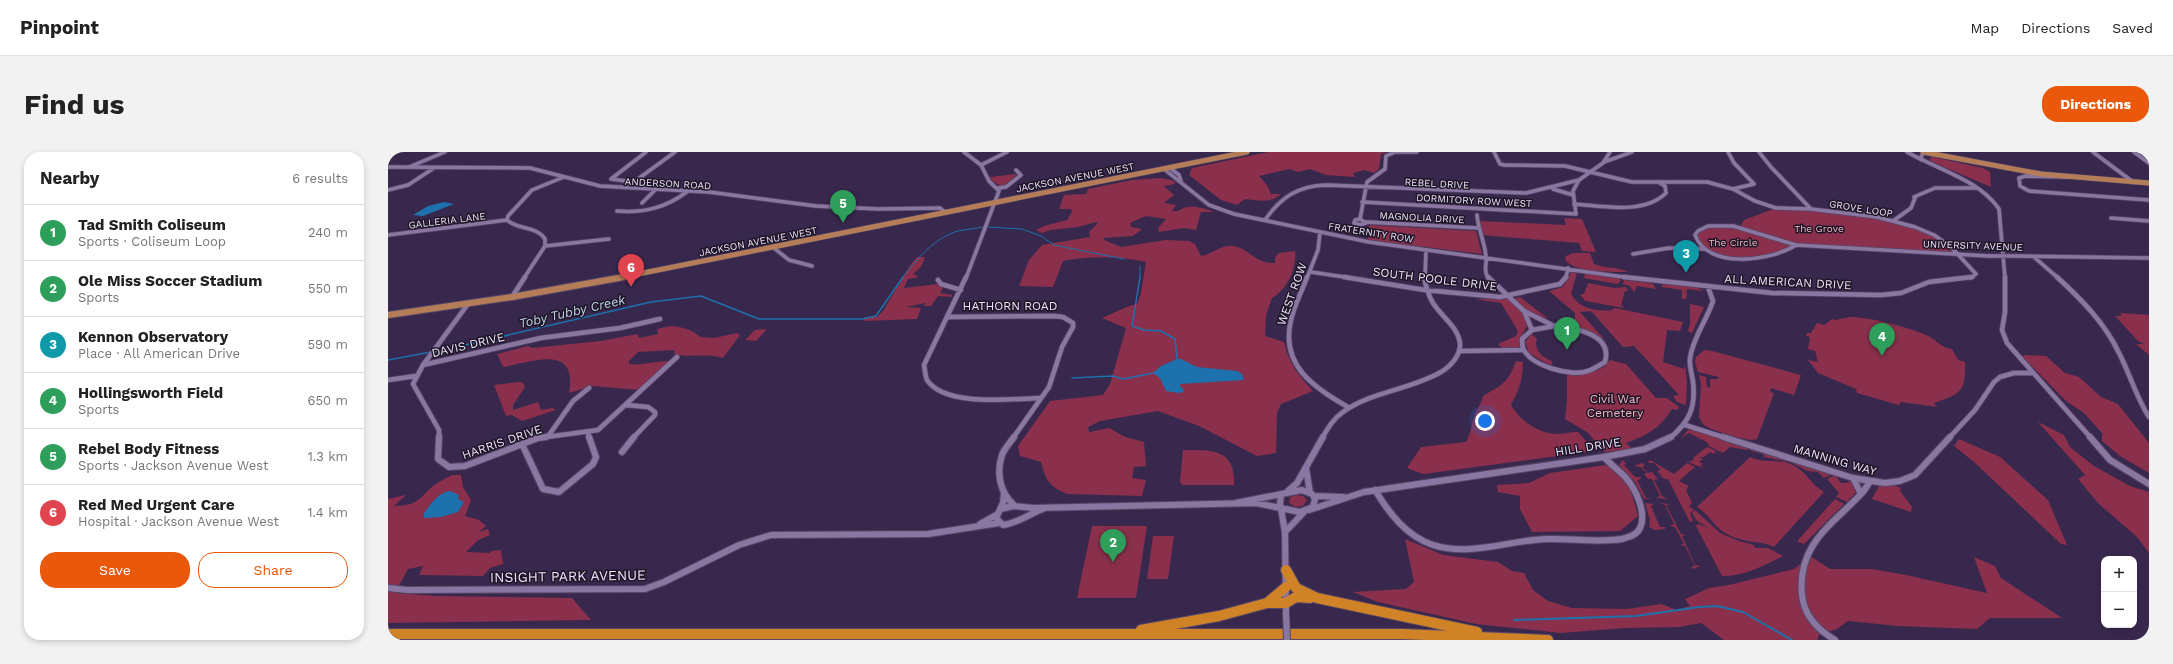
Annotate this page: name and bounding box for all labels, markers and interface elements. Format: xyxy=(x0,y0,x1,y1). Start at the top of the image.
text: Pinpoint xyxy=(20,16,99,39)
text: Map xyxy=(1971,20,1999,36)
text: Directions xyxy=(2021,20,2090,36)
text: Saved xyxy=(2112,20,2153,36)
button: Directions xyxy=(2042,86,2149,122)
text: Find us xyxy=(24,88,124,121)
street label: JACKSON AVENUE WEST xyxy=(1015,161,1135,194)
text: Nearby xyxy=(40,168,99,188)
text: 6 results xyxy=(292,171,348,186)
street label: ANDERSON ROAD xyxy=(625,176,711,191)
street label: REBEL DRIVE xyxy=(1404,176,1470,191)
pin: 5 xyxy=(830,190,856,223)
street label: DORMITORY ROW WEST xyxy=(1416,192,1532,209)
street label: GROVE LOOP xyxy=(1828,198,1894,219)
street label: GALLERIA LANE xyxy=(408,210,486,231)
street label: MAGNOLIA DRIVE xyxy=(1379,210,1465,225)
text: Tad Smith Coliseum xyxy=(78,216,226,234)
street label: FRATERNITY ROW xyxy=(1328,220,1415,245)
park label: The Grove xyxy=(1794,223,1844,234)
text: 1 xyxy=(50,225,56,240)
text: 240 m xyxy=(308,225,348,240)
street label: JACKSON AVENUE WEST xyxy=(698,225,818,258)
text: Sports · Coliseum Loop xyxy=(78,234,226,249)
park label: The Circle xyxy=(1708,237,1758,248)
street label: UNIVERSITY AVENUE xyxy=(1923,238,2023,253)
pin: 3 xyxy=(1673,240,1699,273)
pin: 6 xyxy=(618,254,644,287)
street label: WEST ROW xyxy=(1274,260,1310,327)
street label: SOUTH POOLE DRIVE xyxy=(1372,264,1498,294)
text: Ole Miss Soccer Stadium xyxy=(78,272,262,290)
street label: ALL AMERICAN DRIVE xyxy=(1724,272,1852,292)
text: 2 xyxy=(49,281,57,296)
text: 550 m xyxy=(308,281,348,296)
text: Sports xyxy=(78,290,119,305)
water label: Toby Tubby Creek xyxy=(518,292,628,331)
street label: HATHORN ROAD xyxy=(963,299,1057,313)
pin: 1 xyxy=(1554,317,1580,350)
pin: 4 xyxy=(1869,323,1895,356)
text: Kennon Observatory xyxy=(78,328,228,346)
street label: DAVIS DRIVE xyxy=(430,330,506,360)
text: 3 xyxy=(49,337,57,352)
text: 590 m xyxy=(308,337,348,352)
text: Place · All American Drive xyxy=(78,346,240,361)
text: Hollingsworth Field xyxy=(78,384,223,402)
park label: Civil War Cemetery xyxy=(1587,392,1644,420)
text: 4 xyxy=(49,393,57,408)
text: 650 m xyxy=(308,393,348,408)
text: Sports xyxy=(78,402,119,417)
your location xyxy=(1475,411,1495,431)
street label: HARRIS DRIVE xyxy=(460,422,544,462)
street label: HILL DRIVE xyxy=(1554,435,1622,459)
text: Rebel Body Fitness xyxy=(78,440,219,458)
street label: MANNING WAY xyxy=(1792,441,1878,479)
text: 5 xyxy=(49,449,57,464)
text: 1.3 km xyxy=(308,449,348,464)
text: Sports · Jackson Avenue West xyxy=(78,458,268,473)
text: Red Med Urgent Care xyxy=(78,496,235,514)
text: 6 xyxy=(49,505,57,520)
text: 1.4 km xyxy=(307,505,348,520)
text: Hospital · Jackson Avenue West xyxy=(78,514,279,529)
pin: 2 xyxy=(1100,529,1126,562)
button: Save xyxy=(40,552,190,588)
button: Share xyxy=(198,552,348,588)
map controls xyxy=(2101,556,2137,628)
button: + xyxy=(2101,556,2137,592)
street label: INSIGHT PARK AVENUE xyxy=(490,567,646,585)
button: − xyxy=(2101,592,2137,628)

